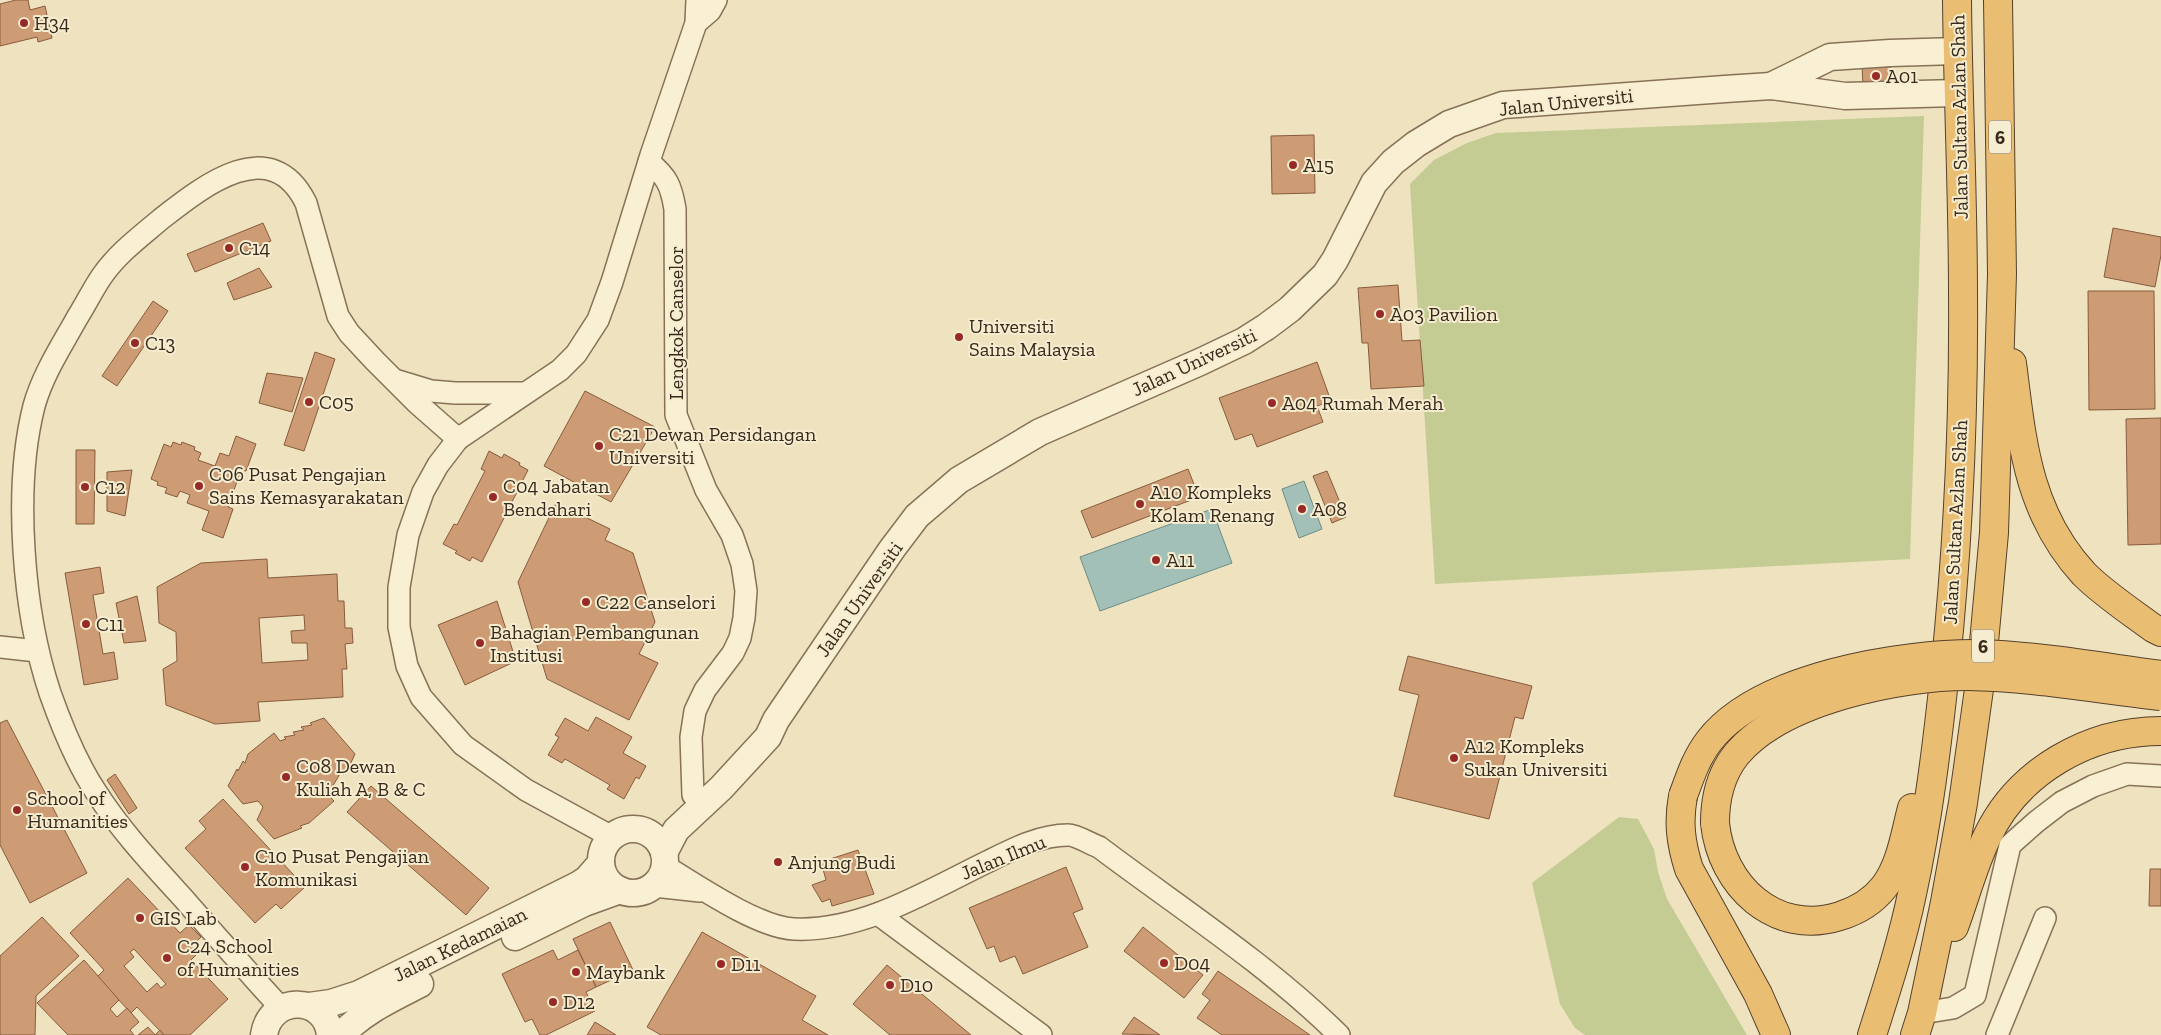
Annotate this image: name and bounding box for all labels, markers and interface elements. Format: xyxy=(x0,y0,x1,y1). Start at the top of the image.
place label: H34 xyxy=(34,11,70,35)
street label: Jalan Sultan Azlan Shah xyxy=(1945,14,1973,220)
marker: H34 xyxy=(18,17,30,29)
place label: A01 xyxy=(1886,64,1918,88)
marker: A01 xyxy=(1870,70,1882,82)
street label: Jalan Universiti xyxy=(1498,83,1635,121)
road number: 6 xyxy=(1989,120,2011,154)
place label: A15 xyxy=(1303,153,1334,177)
marker: A15 xyxy=(1287,159,1299,171)
place label: C14 xyxy=(239,236,271,260)
marker: C14 xyxy=(223,242,235,254)
street label: Lengkok Canselor xyxy=(664,246,688,400)
place label: A03 Pavilion xyxy=(1390,302,1498,326)
marker: A03 Pavilion xyxy=(1374,308,1386,320)
place label: Universiti Sains Malaysia xyxy=(969,314,1096,361)
street label: Jalan Universiti xyxy=(1128,322,1261,401)
place label: C13 xyxy=(145,331,175,355)
marker: Universiti Sains Malaysia xyxy=(953,331,965,343)
marker: C13 xyxy=(129,337,141,349)
place label: C05 xyxy=(319,390,354,414)
place label: A04 Rumah Merah xyxy=(1282,391,1444,415)
marker: C05 xyxy=(303,396,315,408)
marker: A04 Rumah Merah xyxy=(1266,397,1278,409)
street label: Jalan Sultan Azlan Shah xyxy=(1938,418,1972,625)
place label: C21 Dewan Persidangan Universiti xyxy=(609,422,817,469)
marker: C21 Dewan Persidangan Universiti xyxy=(593,440,605,452)
place label: C06 Pusat Pengajian Sains Kemasyarakatan xyxy=(209,462,404,509)
place label: C04 Jabatan Bendahari xyxy=(503,474,610,521)
place label: C12 xyxy=(95,475,126,499)
marker: C06 Pusat Pengajian Sains Kemasyarakatan xyxy=(193,480,205,492)
place label: A10 Kompleks Kolam Renang xyxy=(1150,480,1275,527)
marker: C12 xyxy=(79,481,91,493)
marker: C04 Jabatan Bendahari xyxy=(487,491,499,503)
place label: A08 xyxy=(1312,497,1347,521)
marker: A10 Kompleks Kolam Renang xyxy=(1134,498,1146,510)
marker: A08 xyxy=(1296,503,1308,515)
street label: Jalan Universiti xyxy=(810,537,908,661)
place label: A11 xyxy=(1166,548,1195,572)
marker: A11 xyxy=(1150,554,1162,566)
place label: C22 Canselori xyxy=(596,590,716,614)
marker: C22 Canselori xyxy=(580,596,592,608)
place label: C11 xyxy=(96,612,125,636)
marker: C11 xyxy=(80,618,92,630)
place label: Bahagian Pembangunan Institusi xyxy=(490,620,700,667)
road number: 6 xyxy=(1972,630,1994,662)
marker: Bahagian Pembangunan Institusi xyxy=(474,637,486,649)
place label: A12 Kompleks Sukan Universiti xyxy=(1464,734,1608,781)
marker: A12 Kompleks Sukan Universiti xyxy=(1448,752,1460,764)
place label: C08 Dewan Kuliah A, B & C xyxy=(296,754,426,801)
marker: C08 Dewan Kuliah A, B & C xyxy=(280,771,292,783)
place label: School of Humanities xyxy=(27,786,128,833)
marker: School of Humanities xyxy=(11,804,23,816)
street label: Jalan Ilmu xyxy=(957,829,1049,885)
place label: C10 Pusat Pengajian Komunikasi xyxy=(255,844,430,891)
place label: Anjung Budi xyxy=(788,850,896,874)
marker: Anjung Budi xyxy=(772,856,784,868)
marker: C10 Pusat Pengajian Komunikasi xyxy=(239,861,251,873)
street label: Jalan Kedamaian xyxy=(389,901,531,987)
place label: GIS Lab xyxy=(150,906,217,930)
marker: GIS Lab xyxy=(134,912,146,924)
place label: C24 School of Humanities xyxy=(177,934,299,981)
place label: D04 xyxy=(1174,951,1211,975)
marker: C24 School of Humanities xyxy=(161,952,173,964)
place label: D11 xyxy=(731,952,761,976)
marker: D04 xyxy=(1158,957,1170,969)
marker: D11 xyxy=(715,958,727,970)
place label: Maybank xyxy=(586,960,666,984)
marker: Maybank xyxy=(570,966,582,978)
place label: D10 xyxy=(900,973,933,997)
marker: D10 xyxy=(884,979,896,991)
place label: D12 xyxy=(563,990,595,1014)
marker: D12 xyxy=(547,996,559,1008)

